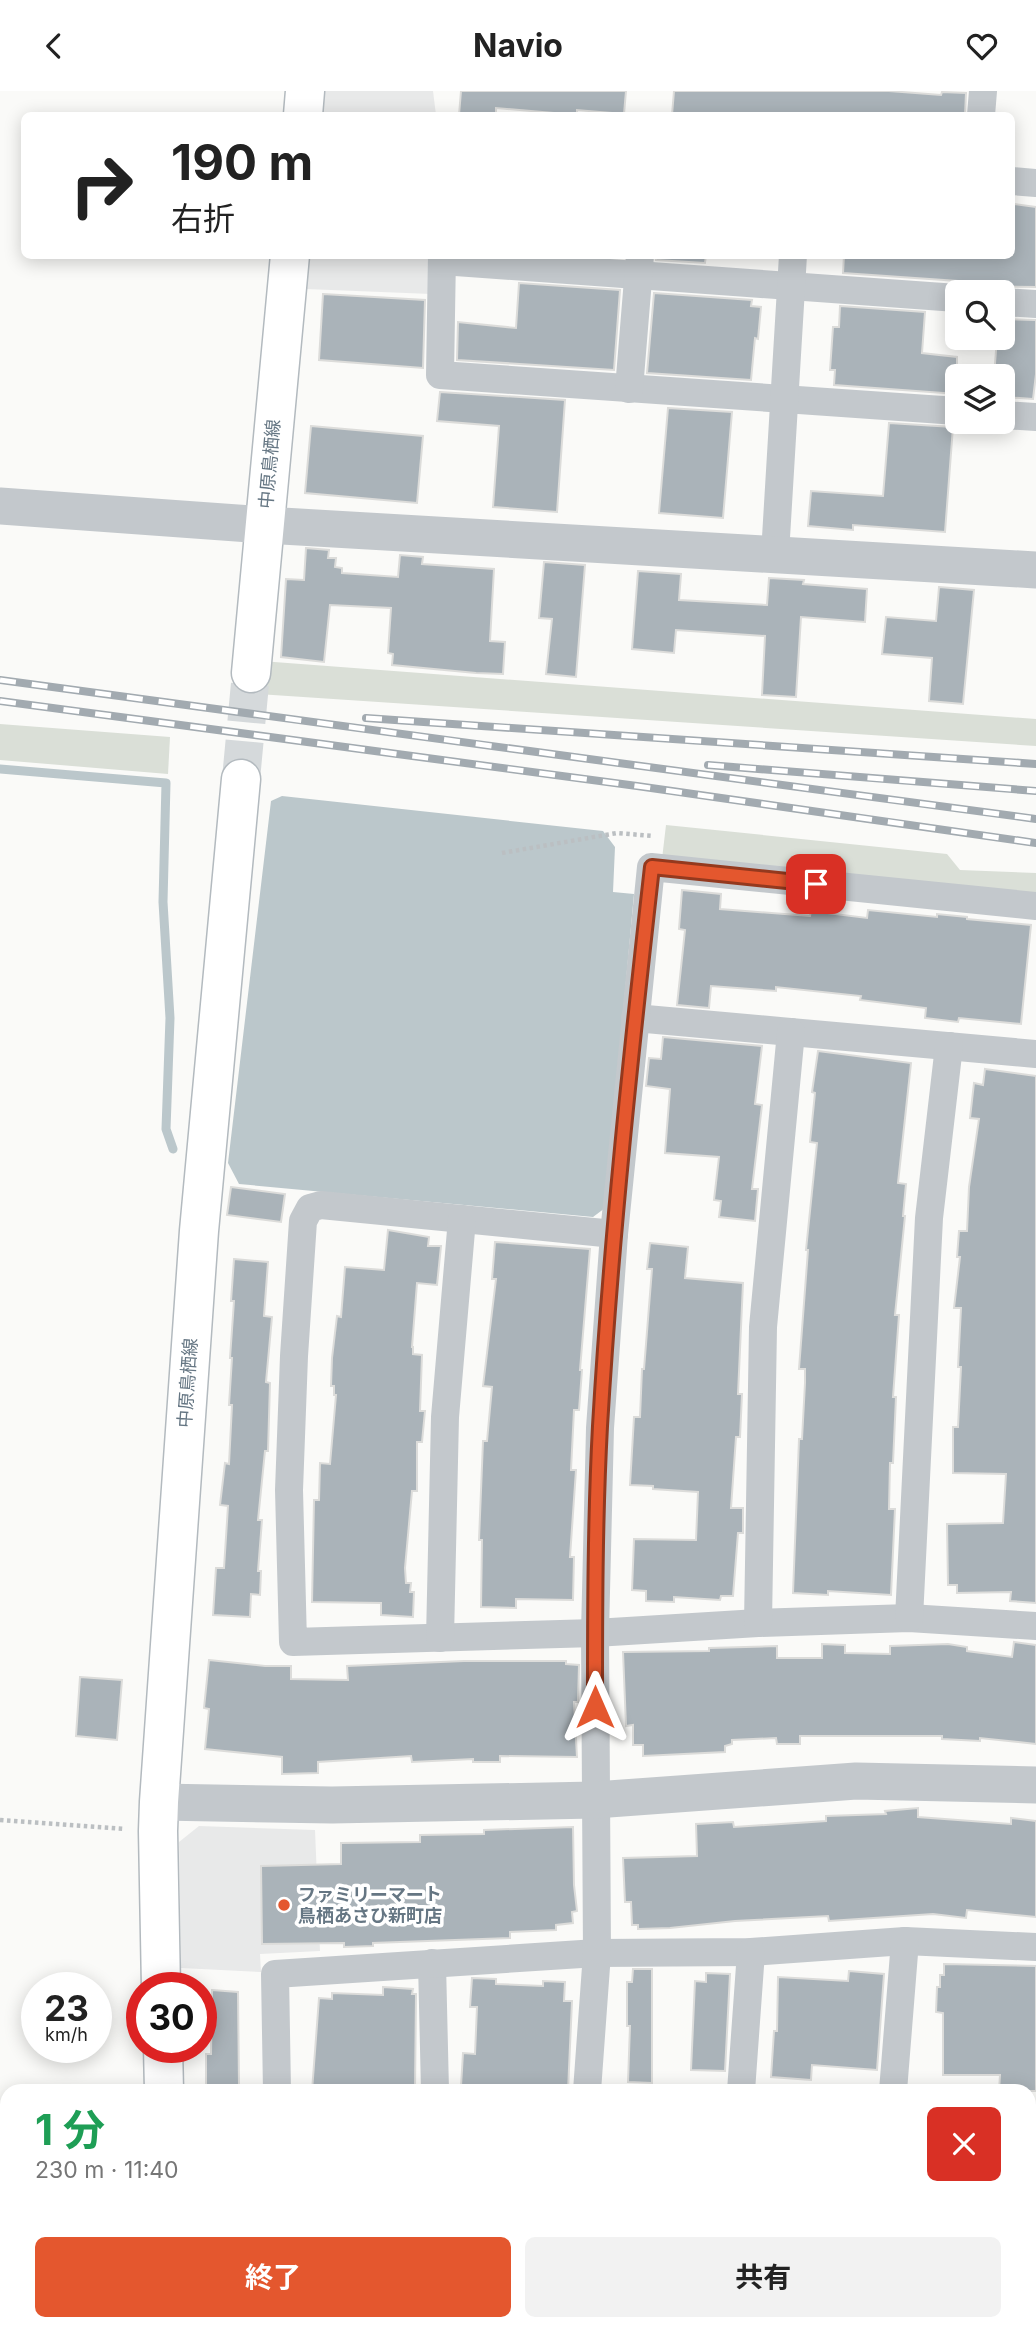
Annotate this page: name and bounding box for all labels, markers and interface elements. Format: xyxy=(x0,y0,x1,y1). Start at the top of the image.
text: Navio xyxy=(473,26,563,65)
icon: back xyxy=(35,27,73,65)
icon: heart xyxy=(963,27,1001,65)
text: 190 m xyxy=(171,133,313,192)
icon: right xyxy=(56,140,147,231)
text: 右折 xyxy=(171,199,235,238)
map controls xyxy=(945,280,1015,434)
button: search xyxy=(945,280,1015,350)
button: layers xyxy=(945,364,1015,434)
street label: 中原鳥栖線 xyxy=(255,418,284,510)
pin xyxy=(786,854,846,914)
icon: arrive xyxy=(797,865,835,903)
street label: 中原鳥栖線 xyxy=(174,1337,201,1429)
position arrow xyxy=(558,1670,632,1744)
place label: ファミリーマート 鳥栖あさひ新町店 xyxy=(298,1884,442,1926)
marker: ファミリーマート 鳥栖あさひ新町店 xyxy=(276,1897,292,1913)
speed limit sign: 30 xyxy=(126,1972,217,2063)
text: 23 xyxy=(44,1987,89,2029)
text: km/h xyxy=(45,2024,88,2045)
text: 1 分 xyxy=(35,2104,105,2155)
button: close xyxy=(927,2107,1001,2181)
text: 230 m · 11:40 xyxy=(35,2156,179,2184)
button: 終了 xyxy=(35,2237,511,2317)
button: 共有 xyxy=(525,2237,1001,2317)

